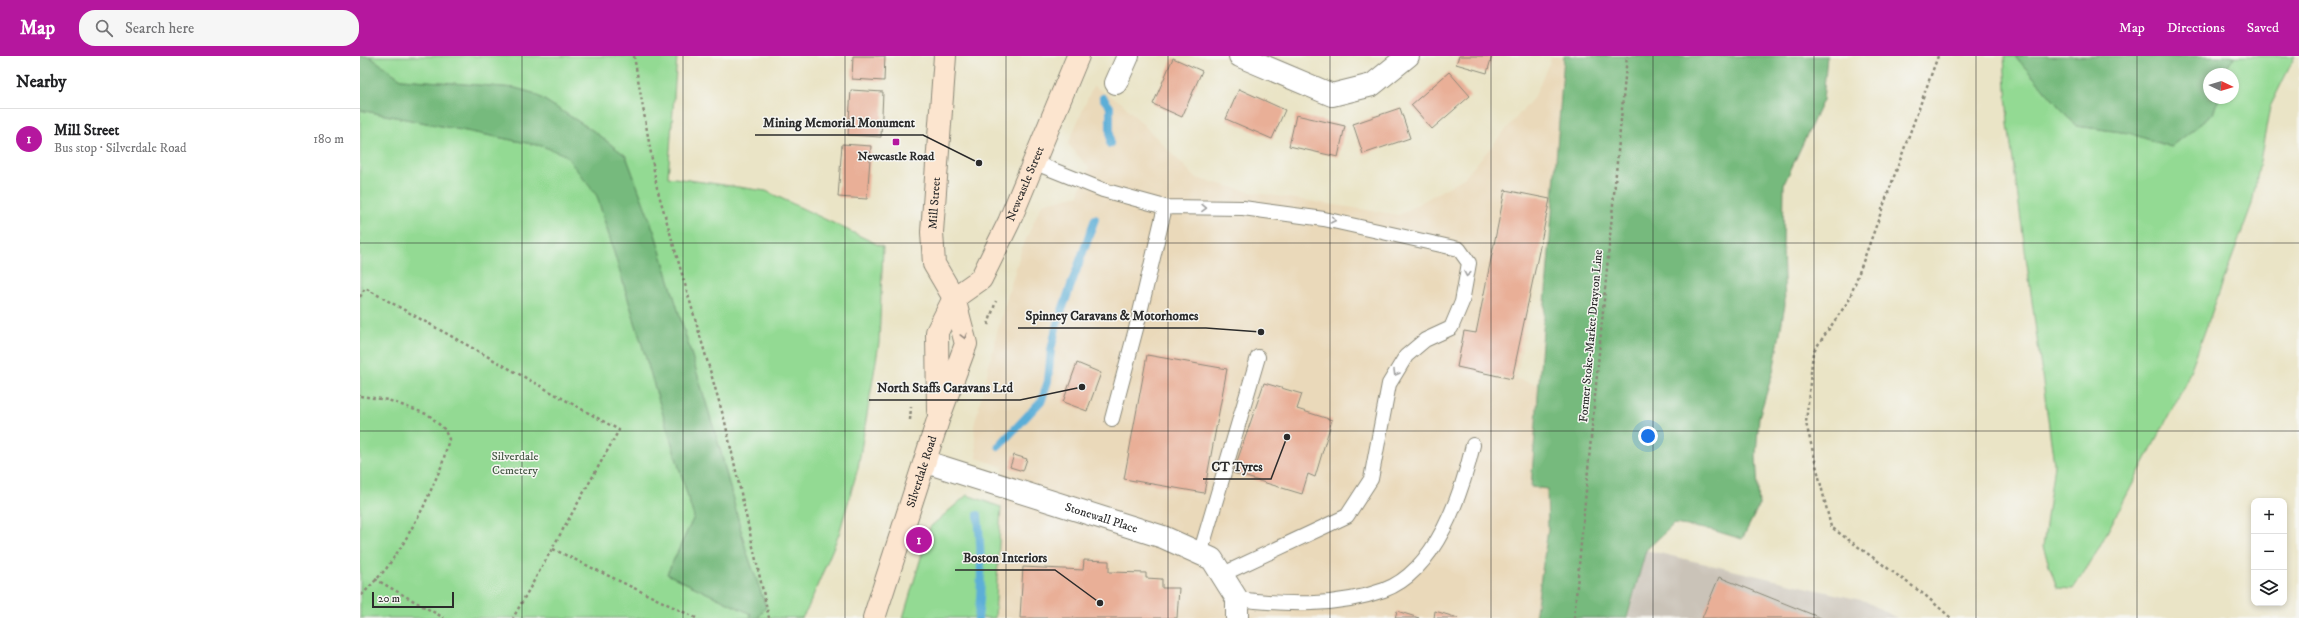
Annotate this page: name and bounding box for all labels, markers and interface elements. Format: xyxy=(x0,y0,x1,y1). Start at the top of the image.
search box xyxy=(79,10,359,46)
text: Map xyxy=(20,17,55,40)
icon: search xyxy=(93,17,115,39)
text: Search here xyxy=(125,19,194,38)
text: Map xyxy=(2119,19,2145,37)
text: Directions xyxy=(2167,19,2225,37)
text: Saved xyxy=(2247,19,2279,37)
north arrow xyxy=(2203,68,2239,104)
text: Nearby xyxy=(16,71,66,93)
callout: Mining Memorial Monument xyxy=(755,110,923,135)
text: Mining Memorial Monument xyxy=(763,115,916,132)
text: Mill Street xyxy=(54,121,119,140)
text: 1 xyxy=(27,131,31,147)
text: 180 m xyxy=(313,131,344,147)
marker: Newcastle Road xyxy=(891,137,901,147)
text: Bus stop · Silverdale Road xyxy=(54,140,186,156)
street label: Newcastle Street xyxy=(1003,144,1047,223)
place label: Newcastle Road xyxy=(858,149,935,164)
street label: Mill Street xyxy=(925,176,944,230)
one-way arrow xyxy=(1201,204,1207,212)
one-way arrow xyxy=(1330,216,1336,224)
street label: Former Stoke-Market Drayton Line xyxy=(1576,249,1606,423)
one-way arrow xyxy=(1463,271,1472,277)
callout: Spinney Caravans & Motorhomes xyxy=(1018,303,1206,328)
text: Spinney Caravans & Motorhomes xyxy=(1026,308,1199,325)
one-way arrow xyxy=(959,332,968,339)
one-way arrow xyxy=(1393,369,1400,376)
callout: North Staffs Caravans Ltd xyxy=(869,375,1020,400)
text: North Staffs Caravans Ltd xyxy=(877,380,1013,396)
your location xyxy=(1638,426,1658,446)
street label: Silverdale Road xyxy=(903,434,940,509)
park label: Silverdale Cemetery xyxy=(491,449,539,478)
callout: CT Tyres xyxy=(1203,454,1271,479)
text: CT Tyres xyxy=(1211,459,1263,476)
map controls xyxy=(2251,498,2287,606)
button: + xyxy=(2251,498,2287,534)
street label: Stonewall Place xyxy=(1063,499,1140,536)
pin: 1 xyxy=(906,525,932,555)
button: − xyxy=(2251,534,2287,570)
callout: Boston Interiors xyxy=(955,545,1055,570)
text: Boston Interiors xyxy=(963,550,1048,566)
button: layers xyxy=(2251,570,2287,606)
scale bar xyxy=(372,590,454,609)
text: 20 m xyxy=(378,592,400,606)

